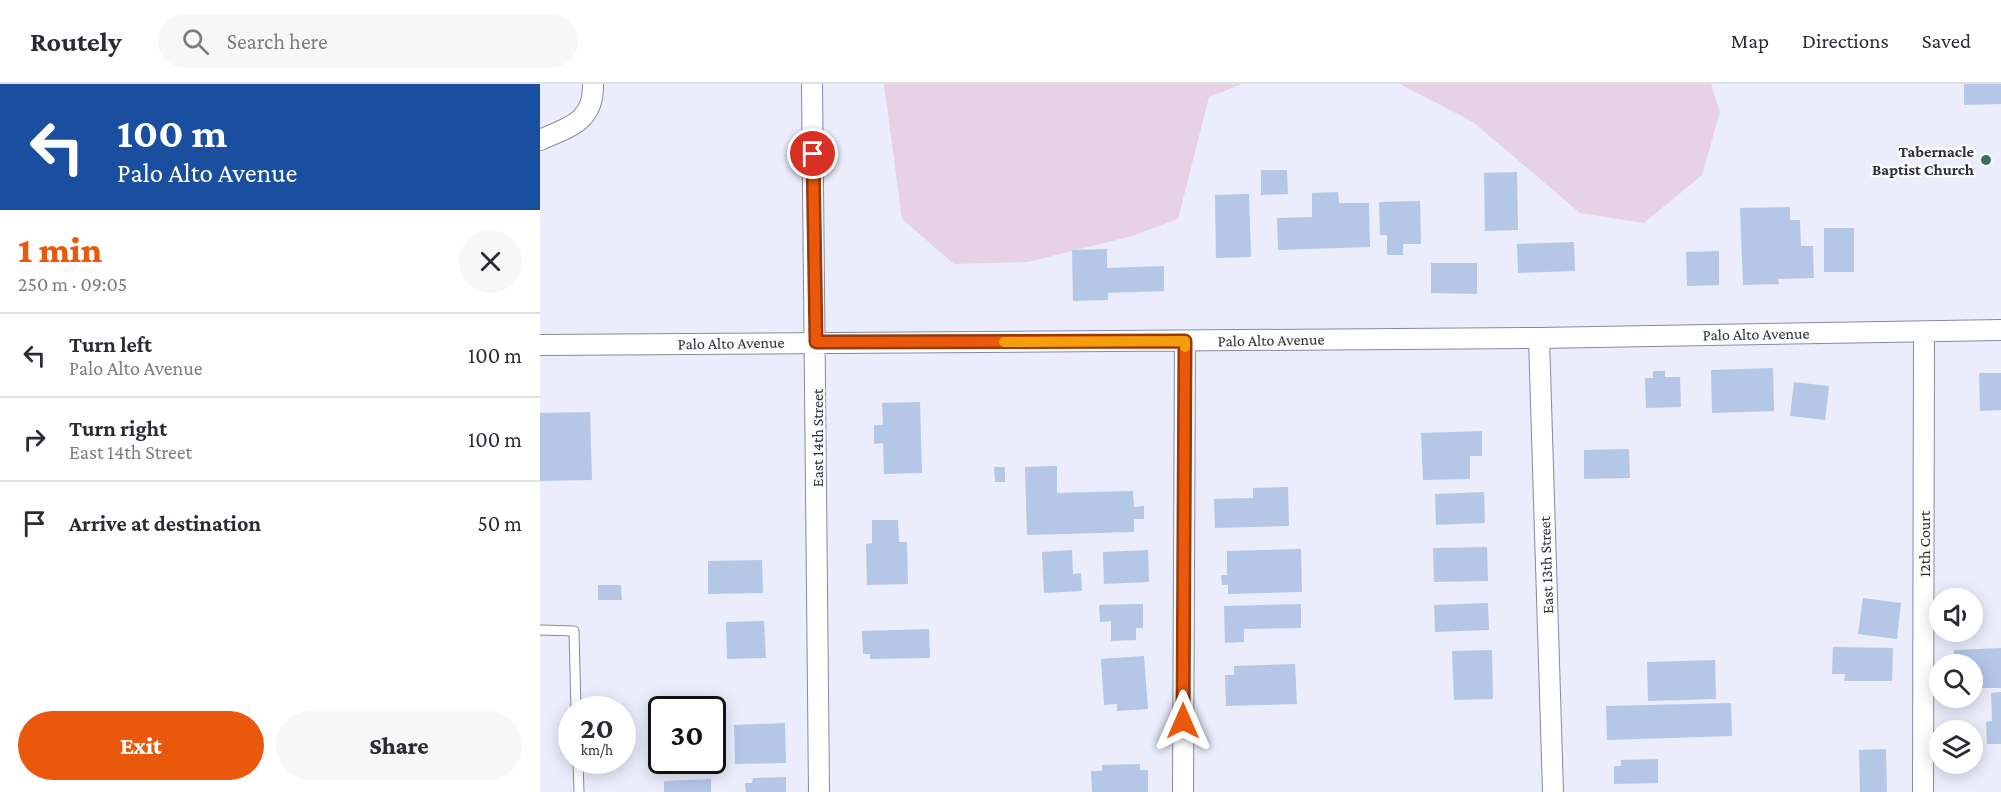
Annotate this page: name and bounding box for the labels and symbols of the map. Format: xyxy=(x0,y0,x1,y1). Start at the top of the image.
pin xyxy=(787,128,838,179)
place label: Tabernacle Baptist Church xyxy=(1872,143,1975,178)
marker: Tabernacle Baptist Church xyxy=(1979,153,1993,167)
street label: Palo Alto Avenue xyxy=(1702,325,1810,343)
street label: Palo Alto Avenue xyxy=(1217,331,1325,349)
street label: Palo Alto Avenue xyxy=(677,334,785,352)
street label: East 14th Street xyxy=(809,388,826,487)
street label: 12th Court xyxy=(1916,510,1933,577)
street label: East 13th Street xyxy=(1536,515,1556,614)
position arrow xyxy=(1151,689,1215,753)
speed limit sign: 30 xyxy=(648,696,726,774)

